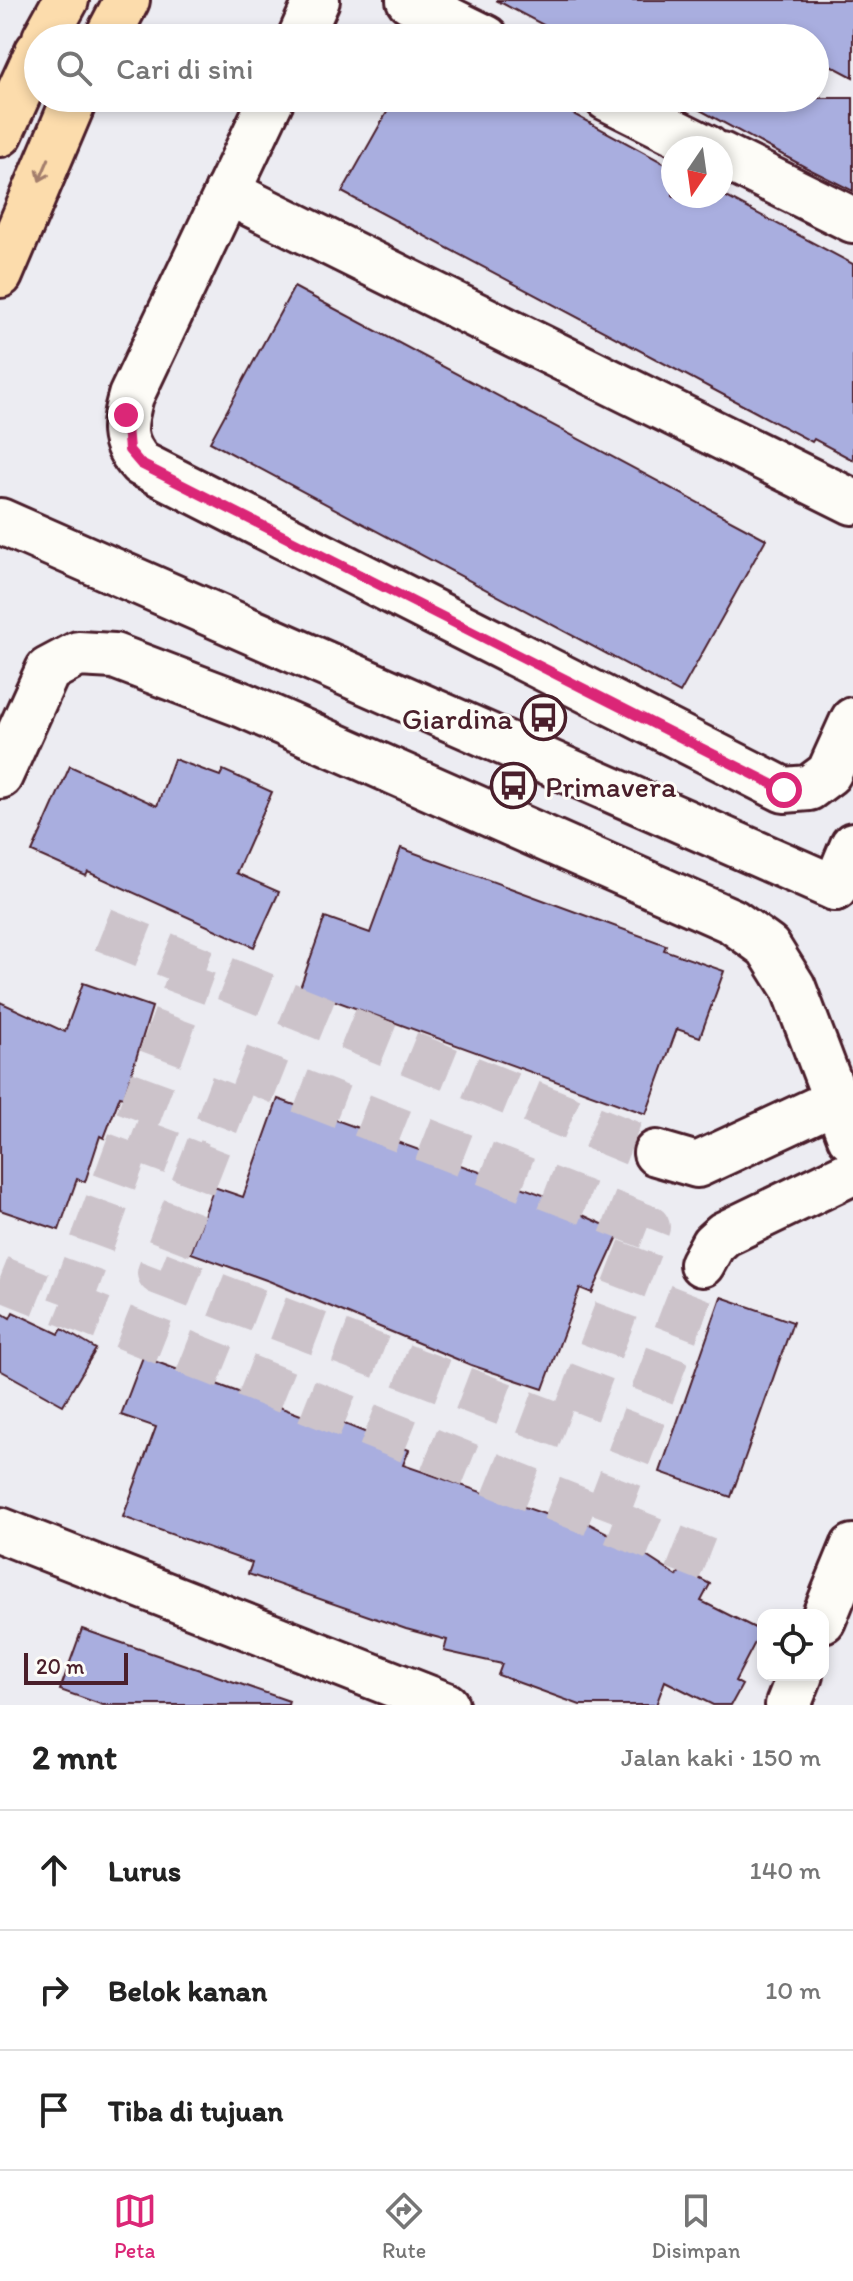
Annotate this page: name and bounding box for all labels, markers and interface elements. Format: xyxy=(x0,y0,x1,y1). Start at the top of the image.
search box xyxy=(24,24,829,112)
icon: search xyxy=(52,46,96,90)
text: Cari di sini xyxy=(116,50,254,87)
north arrow xyxy=(661,136,733,208)
one-way arrow xyxy=(36,157,51,182)
route end xyxy=(108,397,144,433)
bus stop icon: Giardina xyxy=(520,694,568,742)
place label: Giardina xyxy=(402,700,513,737)
bus stop icon: Primavera xyxy=(490,762,538,810)
place label: Primavera xyxy=(545,768,677,805)
route start xyxy=(766,772,802,808)
map controls xyxy=(757,1609,829,1681)
button: locate xyxy=(757,1609,829,1681)
scale bar xyxy=(24,1649,128,1685)
text: 20 m xyxy=(36,1653,85,1680)
text: 2 mnt xyxy=(32,1737,117,1778)
text: Jalan kaki · 150 m xyxy=(621,1741,821,1773)
icon: ahead xyxy=(32,1848,76,1892)
text: Lurus xyxy=(108,1852,181,1889)
text: 140 m xyxy=(750,1854,821,1886)
icon: right xyxy=(32,1968,76,2012)
text: Belok kanan xyxy=(108,1972,267,2009)
text: 10 m xyxy=(765,1974,821,2006)
icon: arrive xyxy=(32,2088,76,2132)
text: Tiba di tujuan xyxy=(108,2092,283,2129)
tab: Peta xyxy=(113,2189,157,2264)
tab: Rute xyxy=(382,2189,426,2264)
tab: Disimpan xyxy=(652,2189,740,2264)

